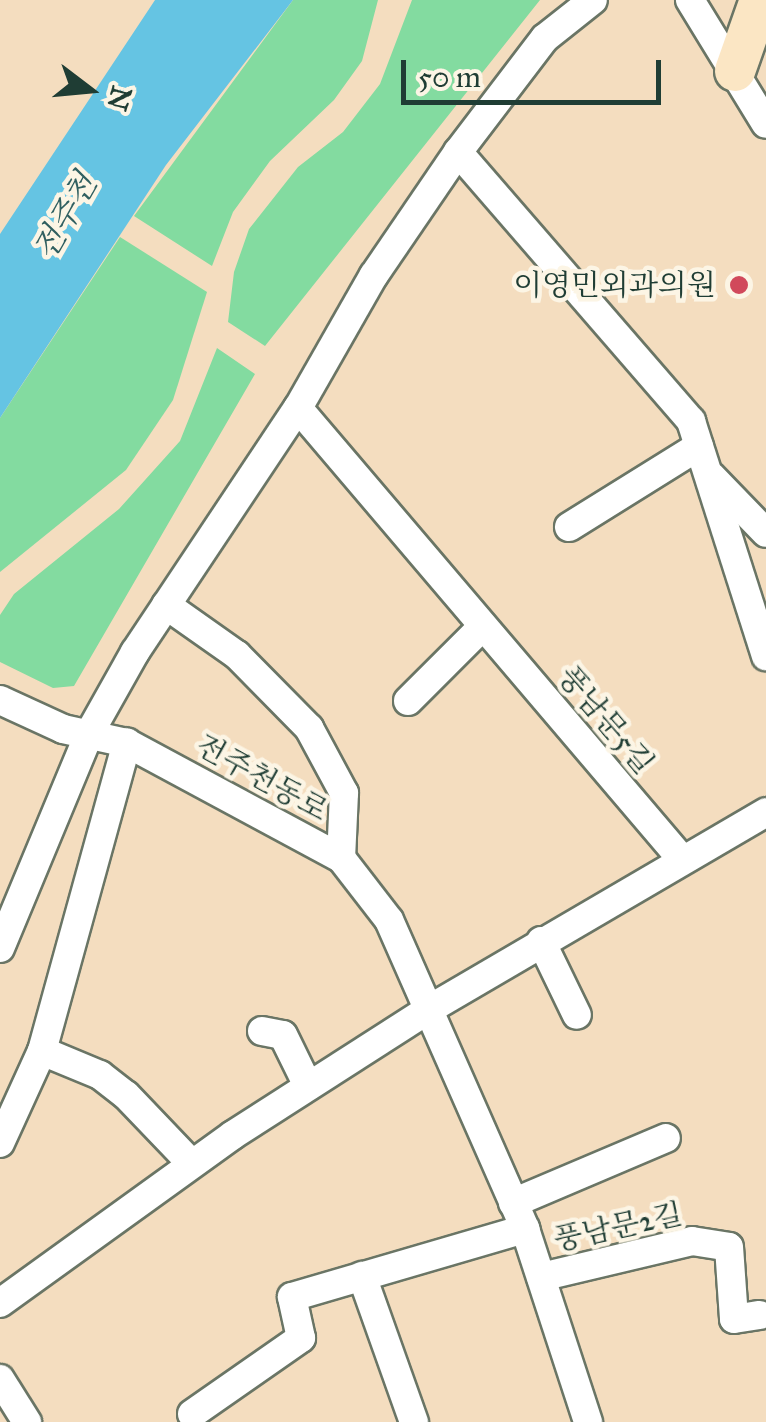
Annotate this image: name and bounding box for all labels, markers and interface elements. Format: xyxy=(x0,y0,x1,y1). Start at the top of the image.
north arrow xyxy=(40,40,140,140)
scale bar xyxy=(406,40,666,102)
text: 50 m xyxy=(418,59,481,95)
text: N xyxy=(99,82,139,115)
water label: 전주천 xyxy=(26,167,106,267)
place label: 이영민외과의원 xyxy=(513,267,716,303)
marker: 이영민외과의원 xyxy=(726,272,752,298)
street label: 풍남문5길 xyxy=(550,659,662,781)
street label: 전주천동로 xyxy=(190,727,334,829)
street label: 풍남문2길 xyxy=(550,1196,686,1258)

